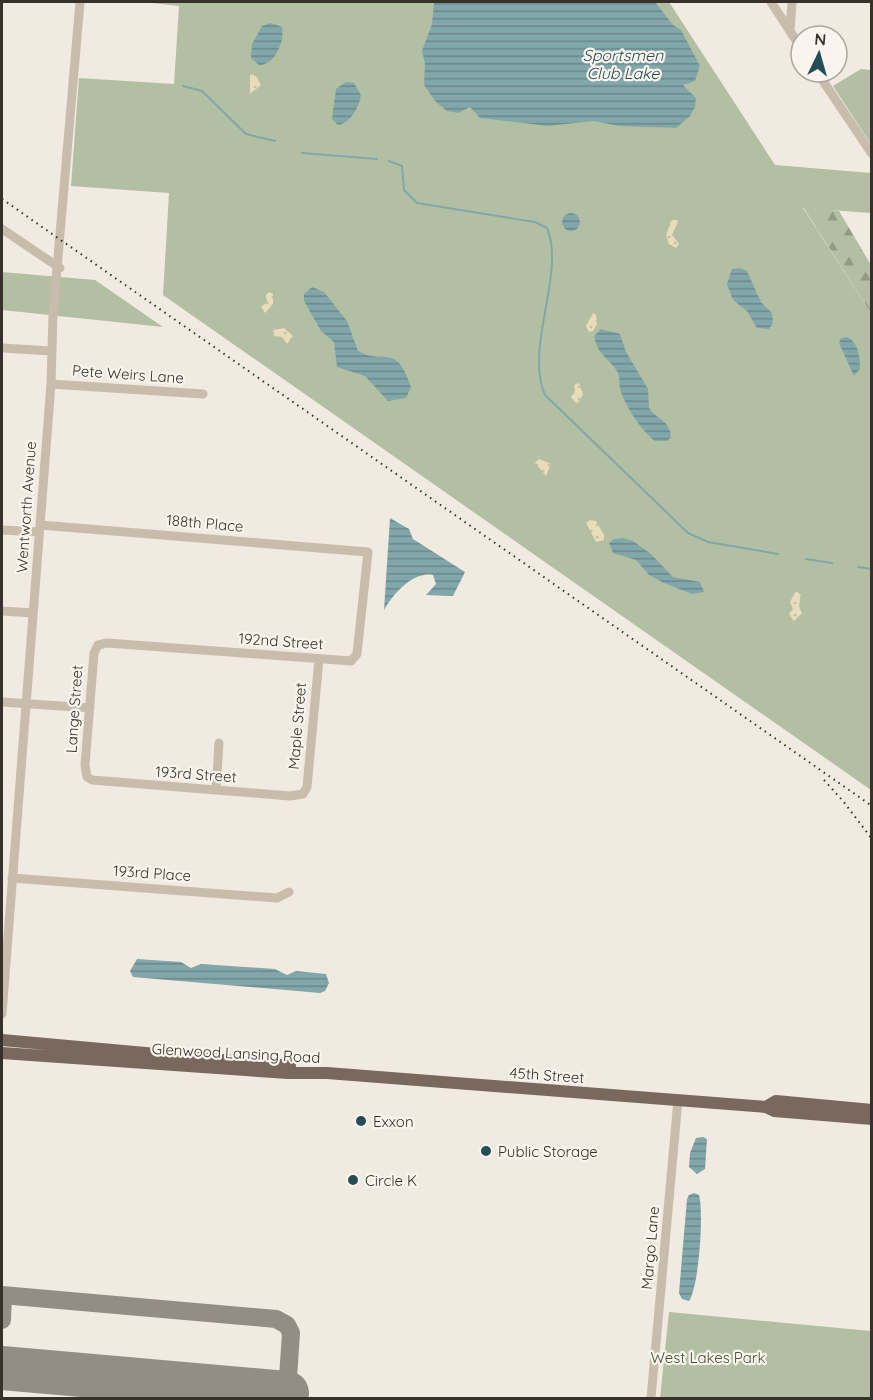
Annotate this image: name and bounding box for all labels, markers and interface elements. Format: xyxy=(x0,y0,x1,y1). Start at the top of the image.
north arrow xyxy=(789,24,849,84)
text: N xyxy=(814,29,827,50)
water label: Sportsmen Club Lake xyxy=(583,45,664,83)
street label: Pete Weirs Lane xyxy=(72,361,184,387)
street label: Wentworth Avenue xyxy=(12,440,40,574)
street label: 188th Place xyxy=(166,510,244,536)
street label: 192nd Street xyxy=(238,629,324,653)
street label: Lange Street xyxy=(61,664,87,754)
street label: Maple Street xyxy=(284,682,310,770)
street label: 193rd Street xyxy=(155,762,237,786)
street label: 193rd Place xyxy=(112,861,192,885)
street label: Glenwood Lansing Road xyxy=(151,1039,321,1067)
street label: 45th Street xyxy=(509,1063,585,1087)
place label: Exxon xyxy=(373,1112,414,1131)
marker: Exxon xyxy=(354,1114,368,1128)
place label: Public Storage xyxy=(498,1142,598,1161)
marker: Public Storage xyxy=(479,1144,493,1158)
place label: Circle K xyxy=(365,1171,417,1190)
marker: Circle K xyxy=(346,1173,360,1187)
street label: Margo Lane xyxy=(637,1206,663,1290)
park label: West Lakes Park xyxy=(650,1348,766,1367)

